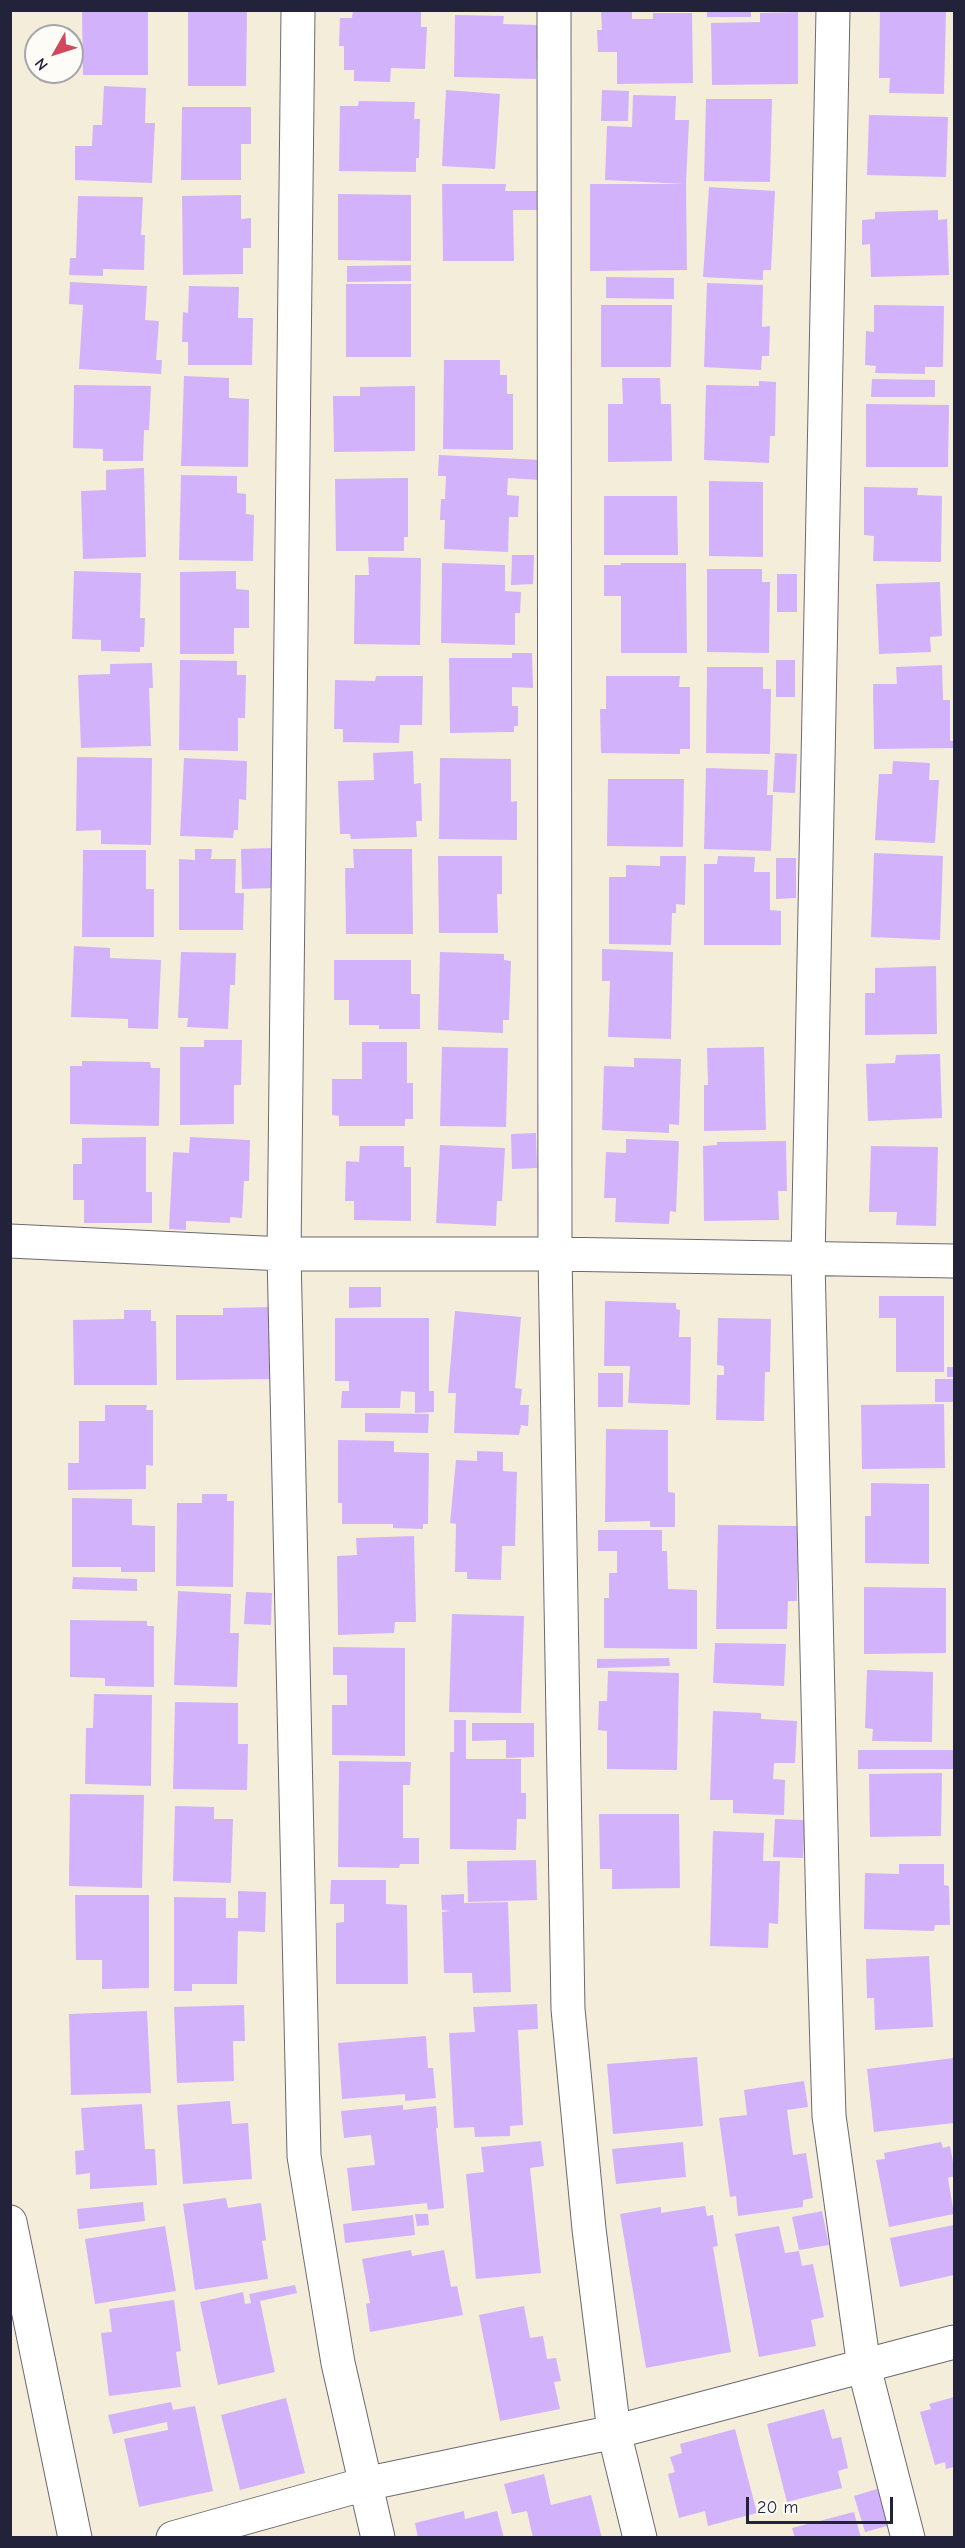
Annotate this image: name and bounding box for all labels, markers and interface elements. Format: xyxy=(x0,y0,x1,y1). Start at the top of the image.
north arrow xyxy=(24,24,84,84)
text: N xyxy=(31,54,52,74)
scale bar xyxy=(749,2485,896,2523)
text: 20 m xyxy=(757,2497,798,2518)

